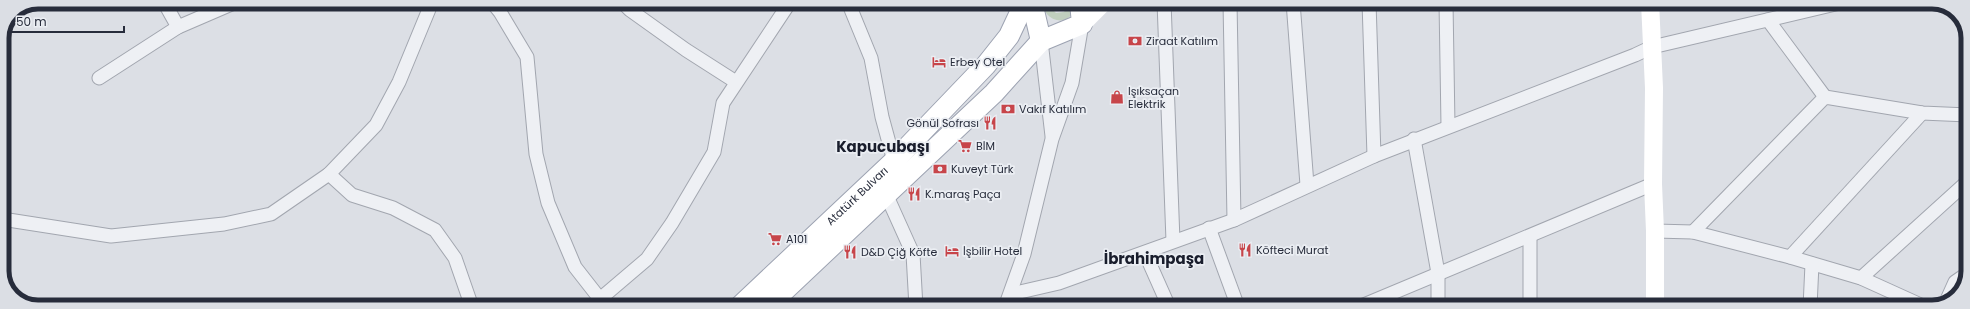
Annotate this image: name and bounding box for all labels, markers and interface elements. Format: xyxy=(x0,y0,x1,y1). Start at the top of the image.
scale bar xyxy=(10,8,124,34)
text: 50 m xyxy=(16,13,47,30)
bank icon: Ziraat Katılım xyxy=(1127,33,1143,49)
place label: Ziraat Katılım xyxy=(1146,33,1218,49)
hotel icon: Erbey Otel xyxy=(931,54,947,70)
place label: Erbey Otel xyxy=(950,54,1005,70)
place label: Işıksaçan Elektrik xyxy=(1128,83,1179,112)
shop icon: Işıksaçan Elektrik xyxy=(1109,89,1125,105)
bank icon: Vakıf Katılım xyxy=(1000,101,1016,117)
place label: Vakıf Katılım xyxy=(1019,101,1086,117)
place label: Gönül Sofrası xyxy=(907,115,979,131)
restaurant icon: Gönül Sofrası xyxy=(982,115,998,131)
district label: Kapucubaşı xyxy=(836,136,930,157)
supermarket icon: BİM xyxy=(957,138,973,154)
place label: BİM xyxy=(976,138,995,154)
bank icon: Kuveyt Türk xyxy=(932,161,948,177)
place label: Kuveyt Türk xyxy=(951,161,1014,177)
street label: Atatürk Bulvarı xyxy=(822,163,891,229)
restaurant icon: K.maraş Paça xyxy=(906,186,922,202)
place label: K.maraş Paça xyxy=(925,186,1001,202)
supermarket icon: A101 xyxy=(767,231,783,247)
place label: A101 xyxy=(786,231,807,247)
restaurant icon: Köfteci Murat xyxy=(1237,242,1253,258)
place label: Köfteci Murat xyxy=(1256,242,1328,258)
hotel icon: İşbilir Hotel xyxy=(944,243,960,259)
place label: İşbilir Hotel xyxy=(963,243,1022,259)
restaurant icon: D&D Çiğ Köfte xyxy=(842,244,858,260)
place label: D&D Çiğ Köfte xyxy=(861,244,937,260)
district label: İbrahimpaşa xyxy=(1104,248,1204,269)

